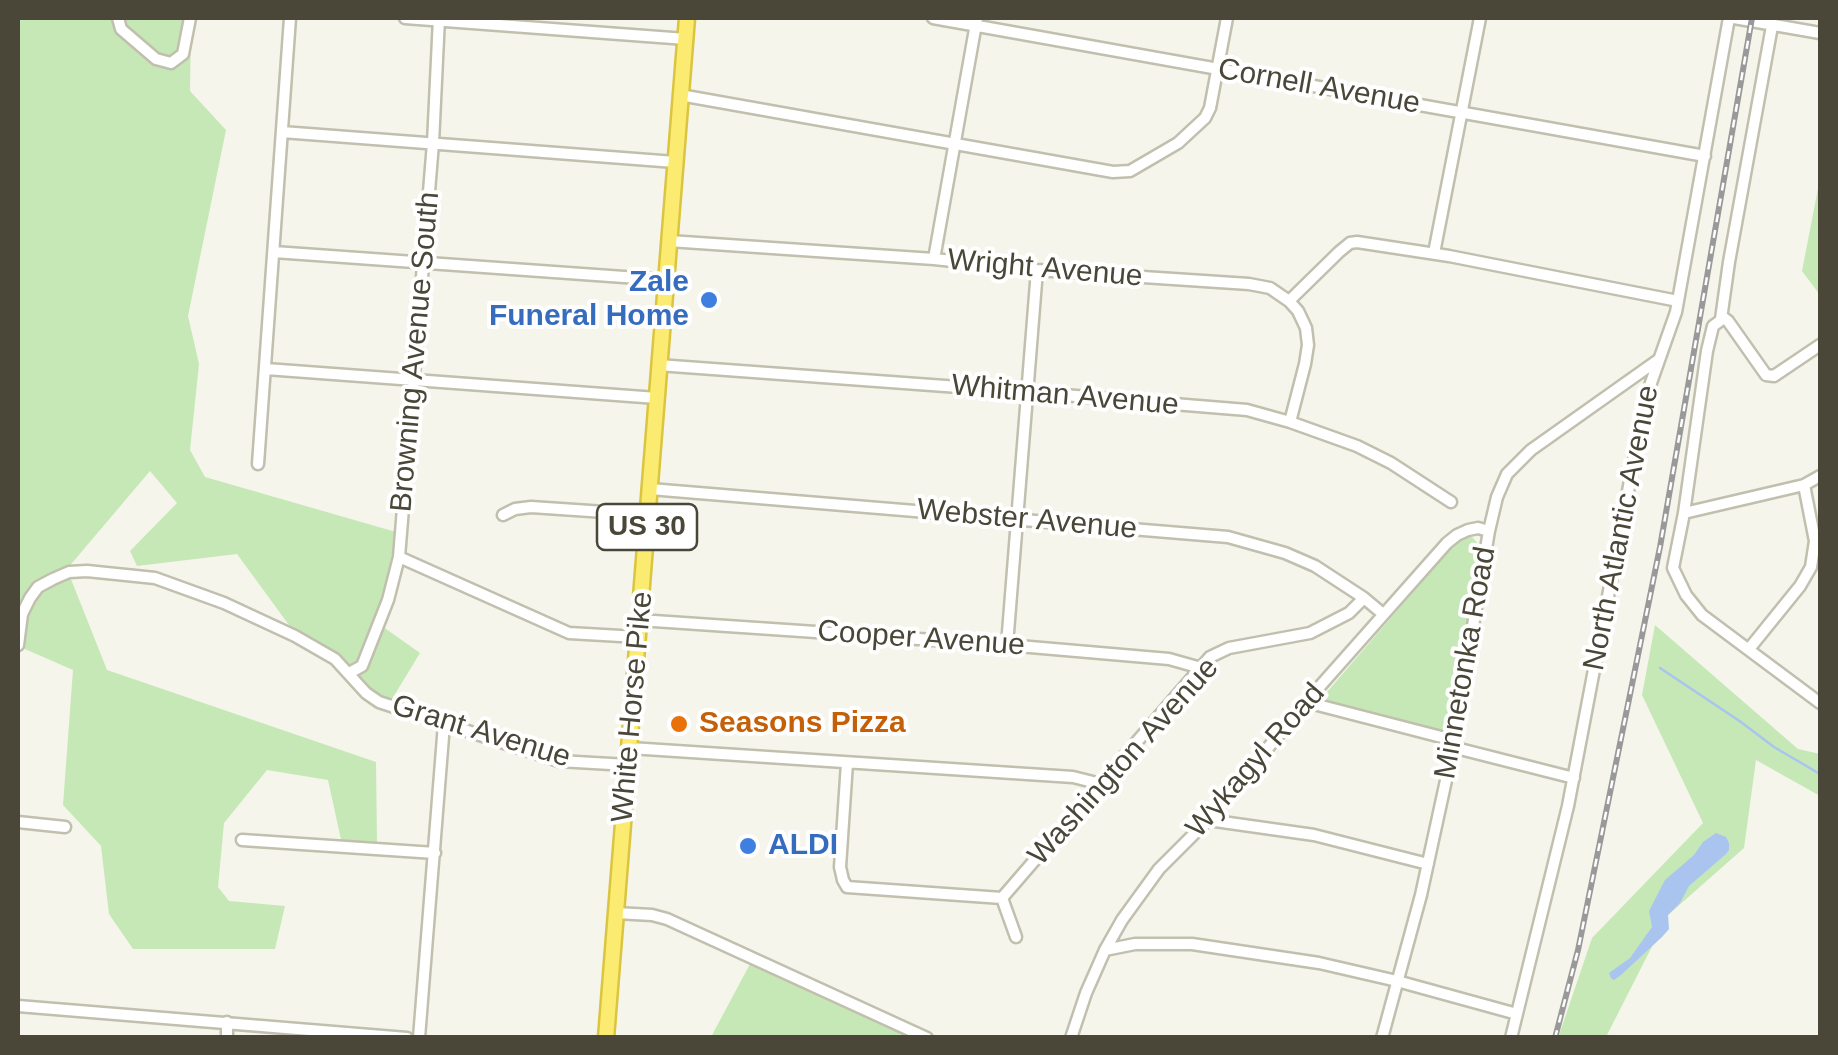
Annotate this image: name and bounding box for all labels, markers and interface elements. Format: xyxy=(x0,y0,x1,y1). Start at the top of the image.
street label: Cornell Avenue xyxy=(1215,52,1423,122)
street label: Browning Avenue South xyxy=(384,190,448,514)
street label: Wright Avenue xyxy=(946,243,1144,295)
place label: Zale Funeral Home xyxy=(489,265,689,336)
marker: Zale Funeral Home xyxy=(698,289,720,311)
street label: Whitman Avenue xyxy=(950,368,1180,424)
street label: North Atlantic Avenue xyxy=(1577,382,1667,674)
street label: Webster Avenue xyxy=(916,492,1138,548)
road number: US 30 xyxy=(597,504,697,550)
street label: Minnetonka Road xyxy=(1428,544,1504,782)
street label: White Horse Pike xyxy=(605,590,661,824)
street label: Cooper Avenue xyxy=(816,614,1026,664)
street label: Washington Avenue xyxy=(1021,651,1227,873)
street label: Wykagyl Road xyxy=(1179,676,1333,846)
street label: Grant Avenue xyxy=(387,688,575,776)
place label: Seasons Pizza xyxy=(699,706,906,742)
marker: Seasons Pizza xyxy=(668,713,690,735)
place label: ALDI xyxy=(768,828,838,864)
marker: ALDI xyxy=(737,835,759,857)

